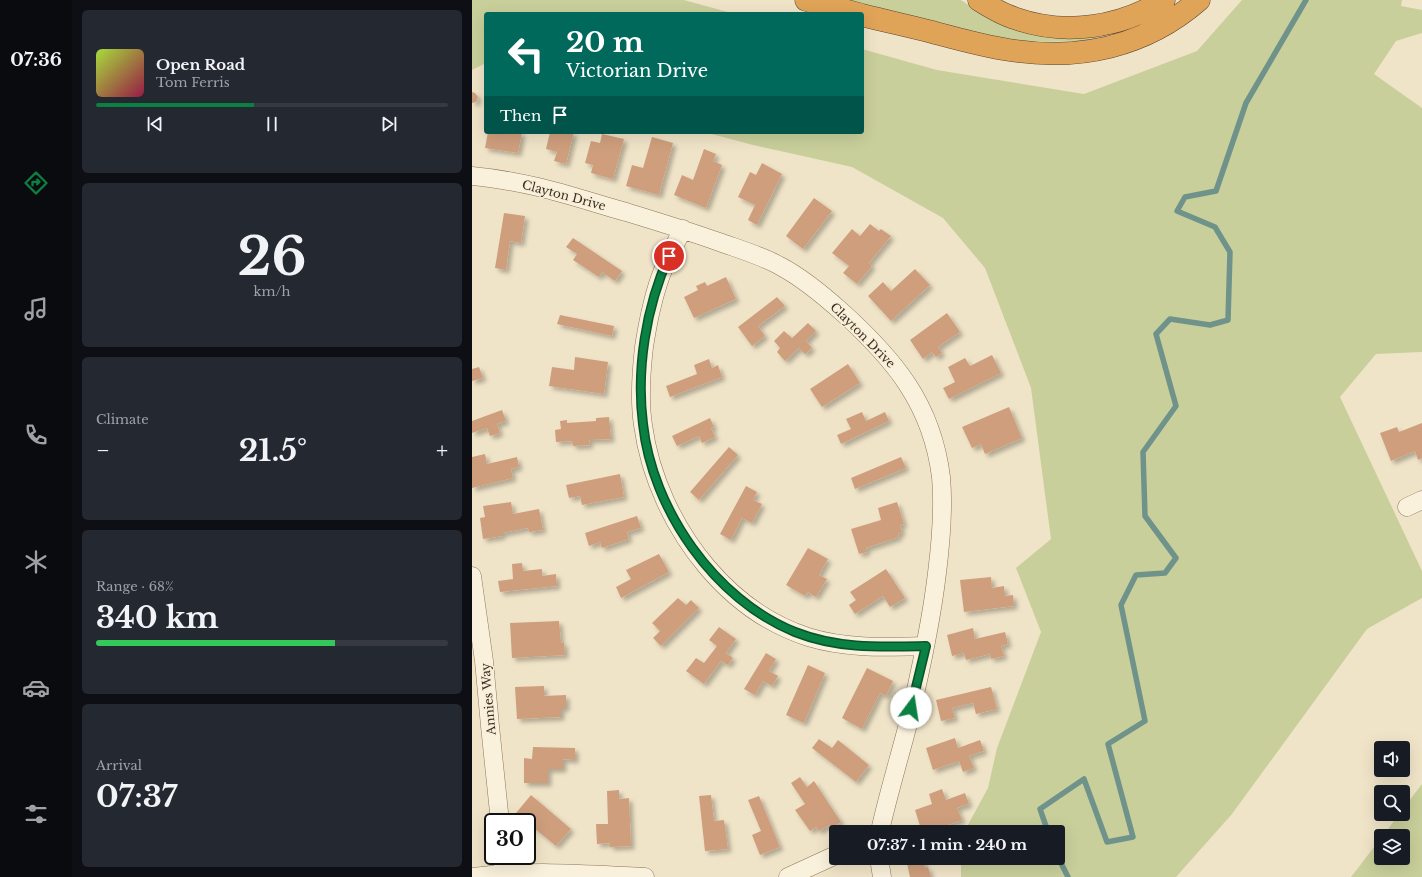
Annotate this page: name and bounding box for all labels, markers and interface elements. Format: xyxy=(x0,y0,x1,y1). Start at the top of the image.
text: 20 m xyxy=(566,25,644,60)
icon: left xyxy=(500,28,552,80)
text: 07:36 xyxy=(10,49,62,71)
text: Open Road xyxy=(156,55,245,74)
text: Victorian Drive xyxy=(566,60,708,82)
text: Tom Ferris xyxy=(156,74,230,91)
icon: arrive xyxy=(549,104,571,126)
text: Then xyxy=(500,106,541,125)
icon: previous xyxy=(144,113,166,135)
icon: pause xyxy=(261,113,283,135)
icon: next xyxy=(378,113,400,135)
icon: directions xyxy=(22,169,50,197)
street label: Clayton Drive xyxy=(521,177,608,213)
text: 26 xyxy=(238,225,306,289)
pin xyxy=(652,239,686,273)
icon: arrive xyxy=(658,245,680,267)
text: km/h xyxy=(254,283,290,300)
icon: music xyxy=(22,295,50,323)
street label: Clayton Drive xyxy=(827,299,899,371)
text: Climate xyxy=(96,411,149,428)
icon: phone xyxy=(22,421,50,449)
text: 21.5° xyxy=(239,432,307,469)
text: − xyxy=(96,437,110,464)
text: + xyxy=(436,437,448,464)
icon: climate xyxy=(22,548,50,576)
text: Range · 68% xyxy=(96,578,174,595)
text: 340 km xyxy=(96,599,219,636)
street label: Annies Way xyxy=(477,662,499,737)
icon: car xyxy=(22,674,50,702)
position arrow xyxy=(890,687,932,729)
map controls xyxy=(1374,741,1410,865)
button: sound xyxy=(1374,741,1410,777)
text: Arrival xyxy=(96,757,142,774)
text: 07:37 xyxy=(96,778,177,815)
button: search xyxy=(1374,785,1410,821)
icon: filters xyxy=(22,800,50,828)
speed limit sign: 30 xyxy=(484,813,536,865)
button: layers xyxy=(1374,829,1410,865)
text: 07:37 · 1 min · 240 m xyxy=(867,835,1027,854)

